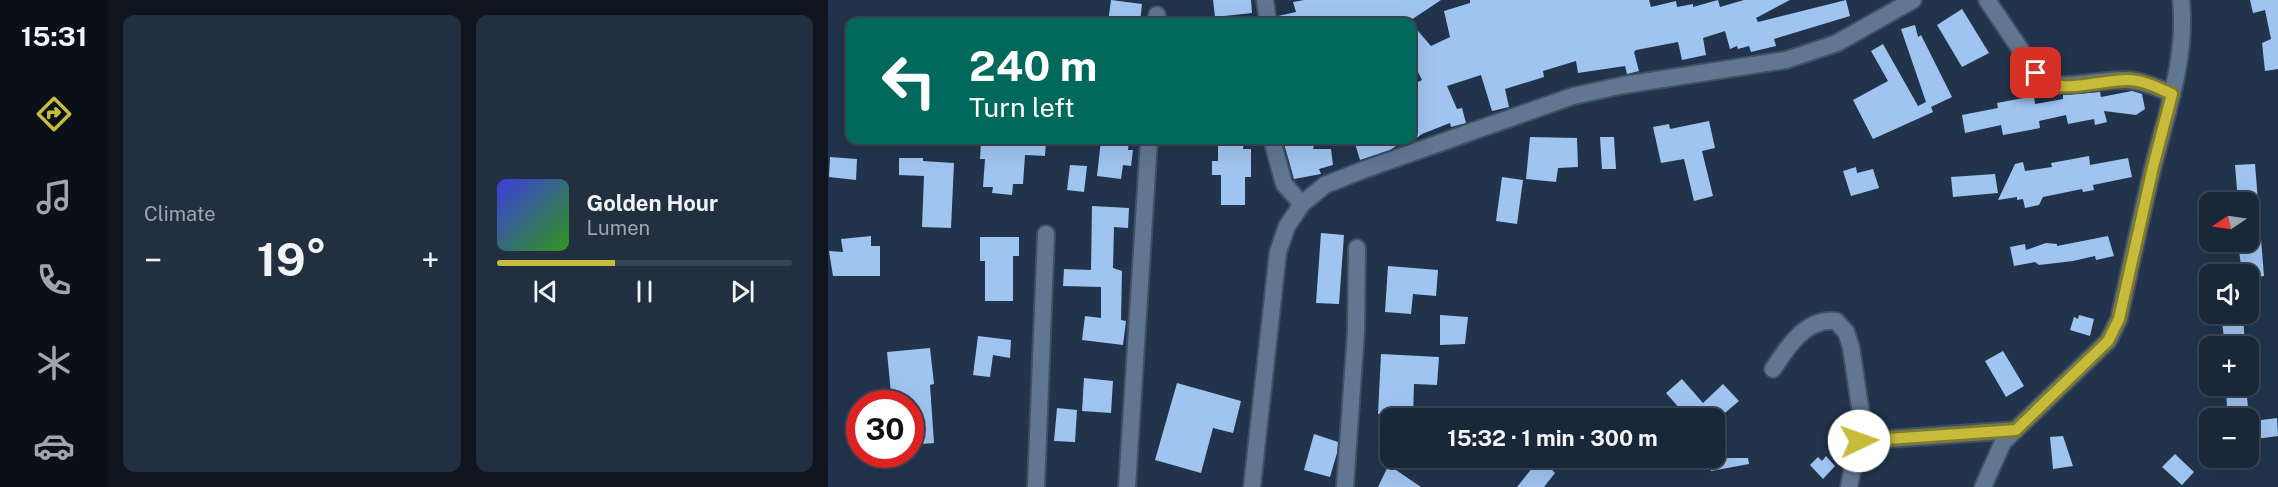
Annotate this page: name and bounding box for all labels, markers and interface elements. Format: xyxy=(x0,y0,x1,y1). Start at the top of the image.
text: 15:31 xyxy=(21,20,87,52)
text: 240 m xyxy=(969,41,1097,90)
icon: left xyxy=(870,42,948,120)
pin xyxy=(2010,47,2061,98)
icon: arrive xyxy=(2019,56,2052,89)
text: Turn left xyxy=(969,91,1075,123)
icon: directions xyxy=(33,93,75,135)
icon: music xyxy=(33,176,75,218)
text: Golden Hour xyxy=(587,190,718,216)
north arrow xyxy=(2199,192,2259,252)
map controls xyxy=(2199,192,2259,468)
text: Climate xyxy=(144,202,216,226)
text: Lumen xyxy=(587,216,650,240)
text: 19° xyxy=(257,233,327,286)
text: − xyxy=(144,241,162,279)
text: + xyxy=(421,241,440,279)
icon: phone xyxy=(33,259,75,301)
button: sound xyxy=(2199,264,2259,324)
icon: previous xyxy=(529,275,562,308)
icon: pause xyxy=(628,275,661,308)
icon: next xyxy=(726,275,759,308)
button: + xyxy=(2199,336,2259,396)
icon: climate xyxy=(33,342,75,384)
speed limit sign: 30 xyxy=(846,390,924,468)
button: − xyxy=(2199,408,2259,468)
position arrow xyxy=(1827,409,1891,473)
icon: car xyxy=(33,425,75,467)
text: 15:32 · 1 min · 300 m xyxy=(1447,425,1658,451)

